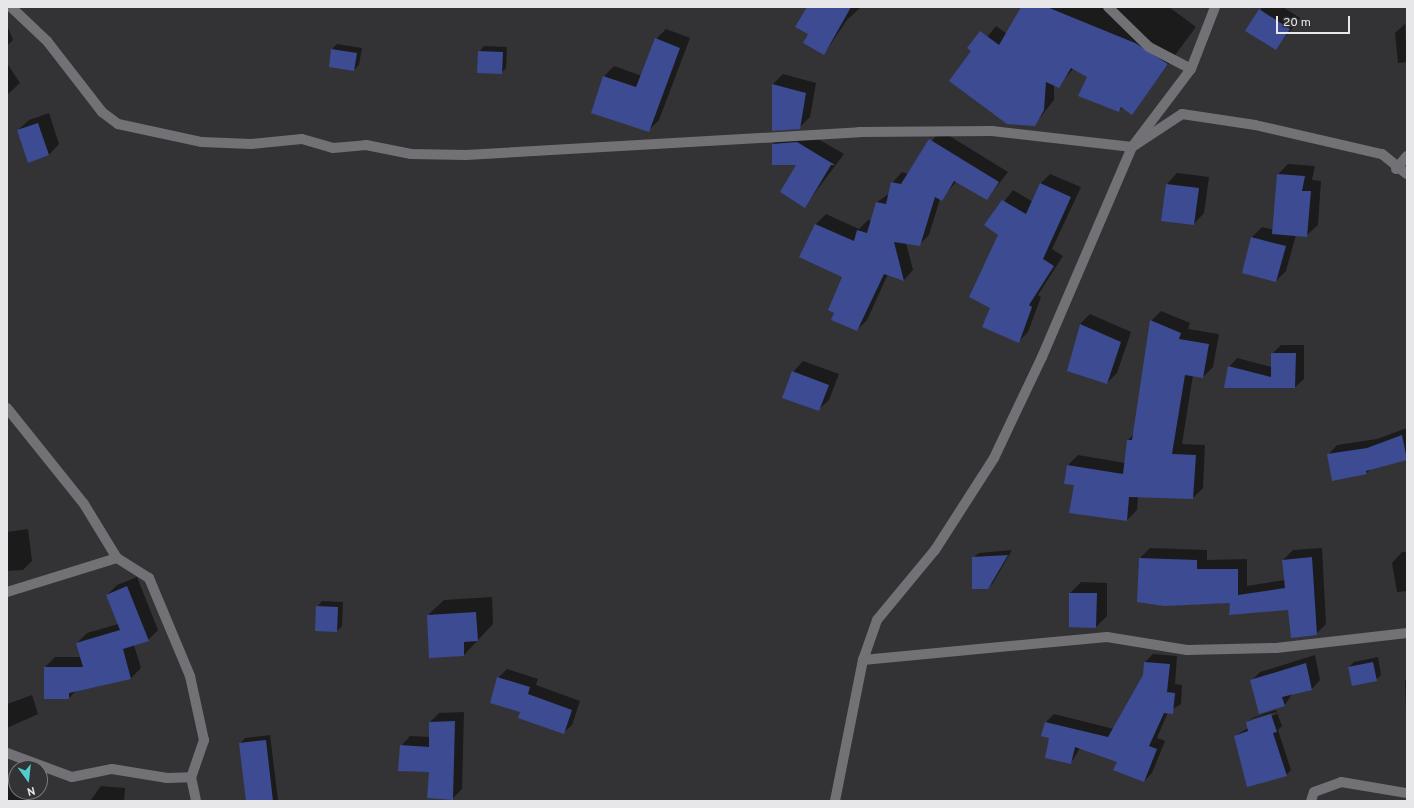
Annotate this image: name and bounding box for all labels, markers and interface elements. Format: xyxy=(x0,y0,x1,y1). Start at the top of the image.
scale bar xyxy=(1278,8,1352,34)
text: 20 m xyxy=(1283,15,1311,31)
north arrow xyxy=(8,760,48,800)
text: N xyxy=(25,783,36,798)

